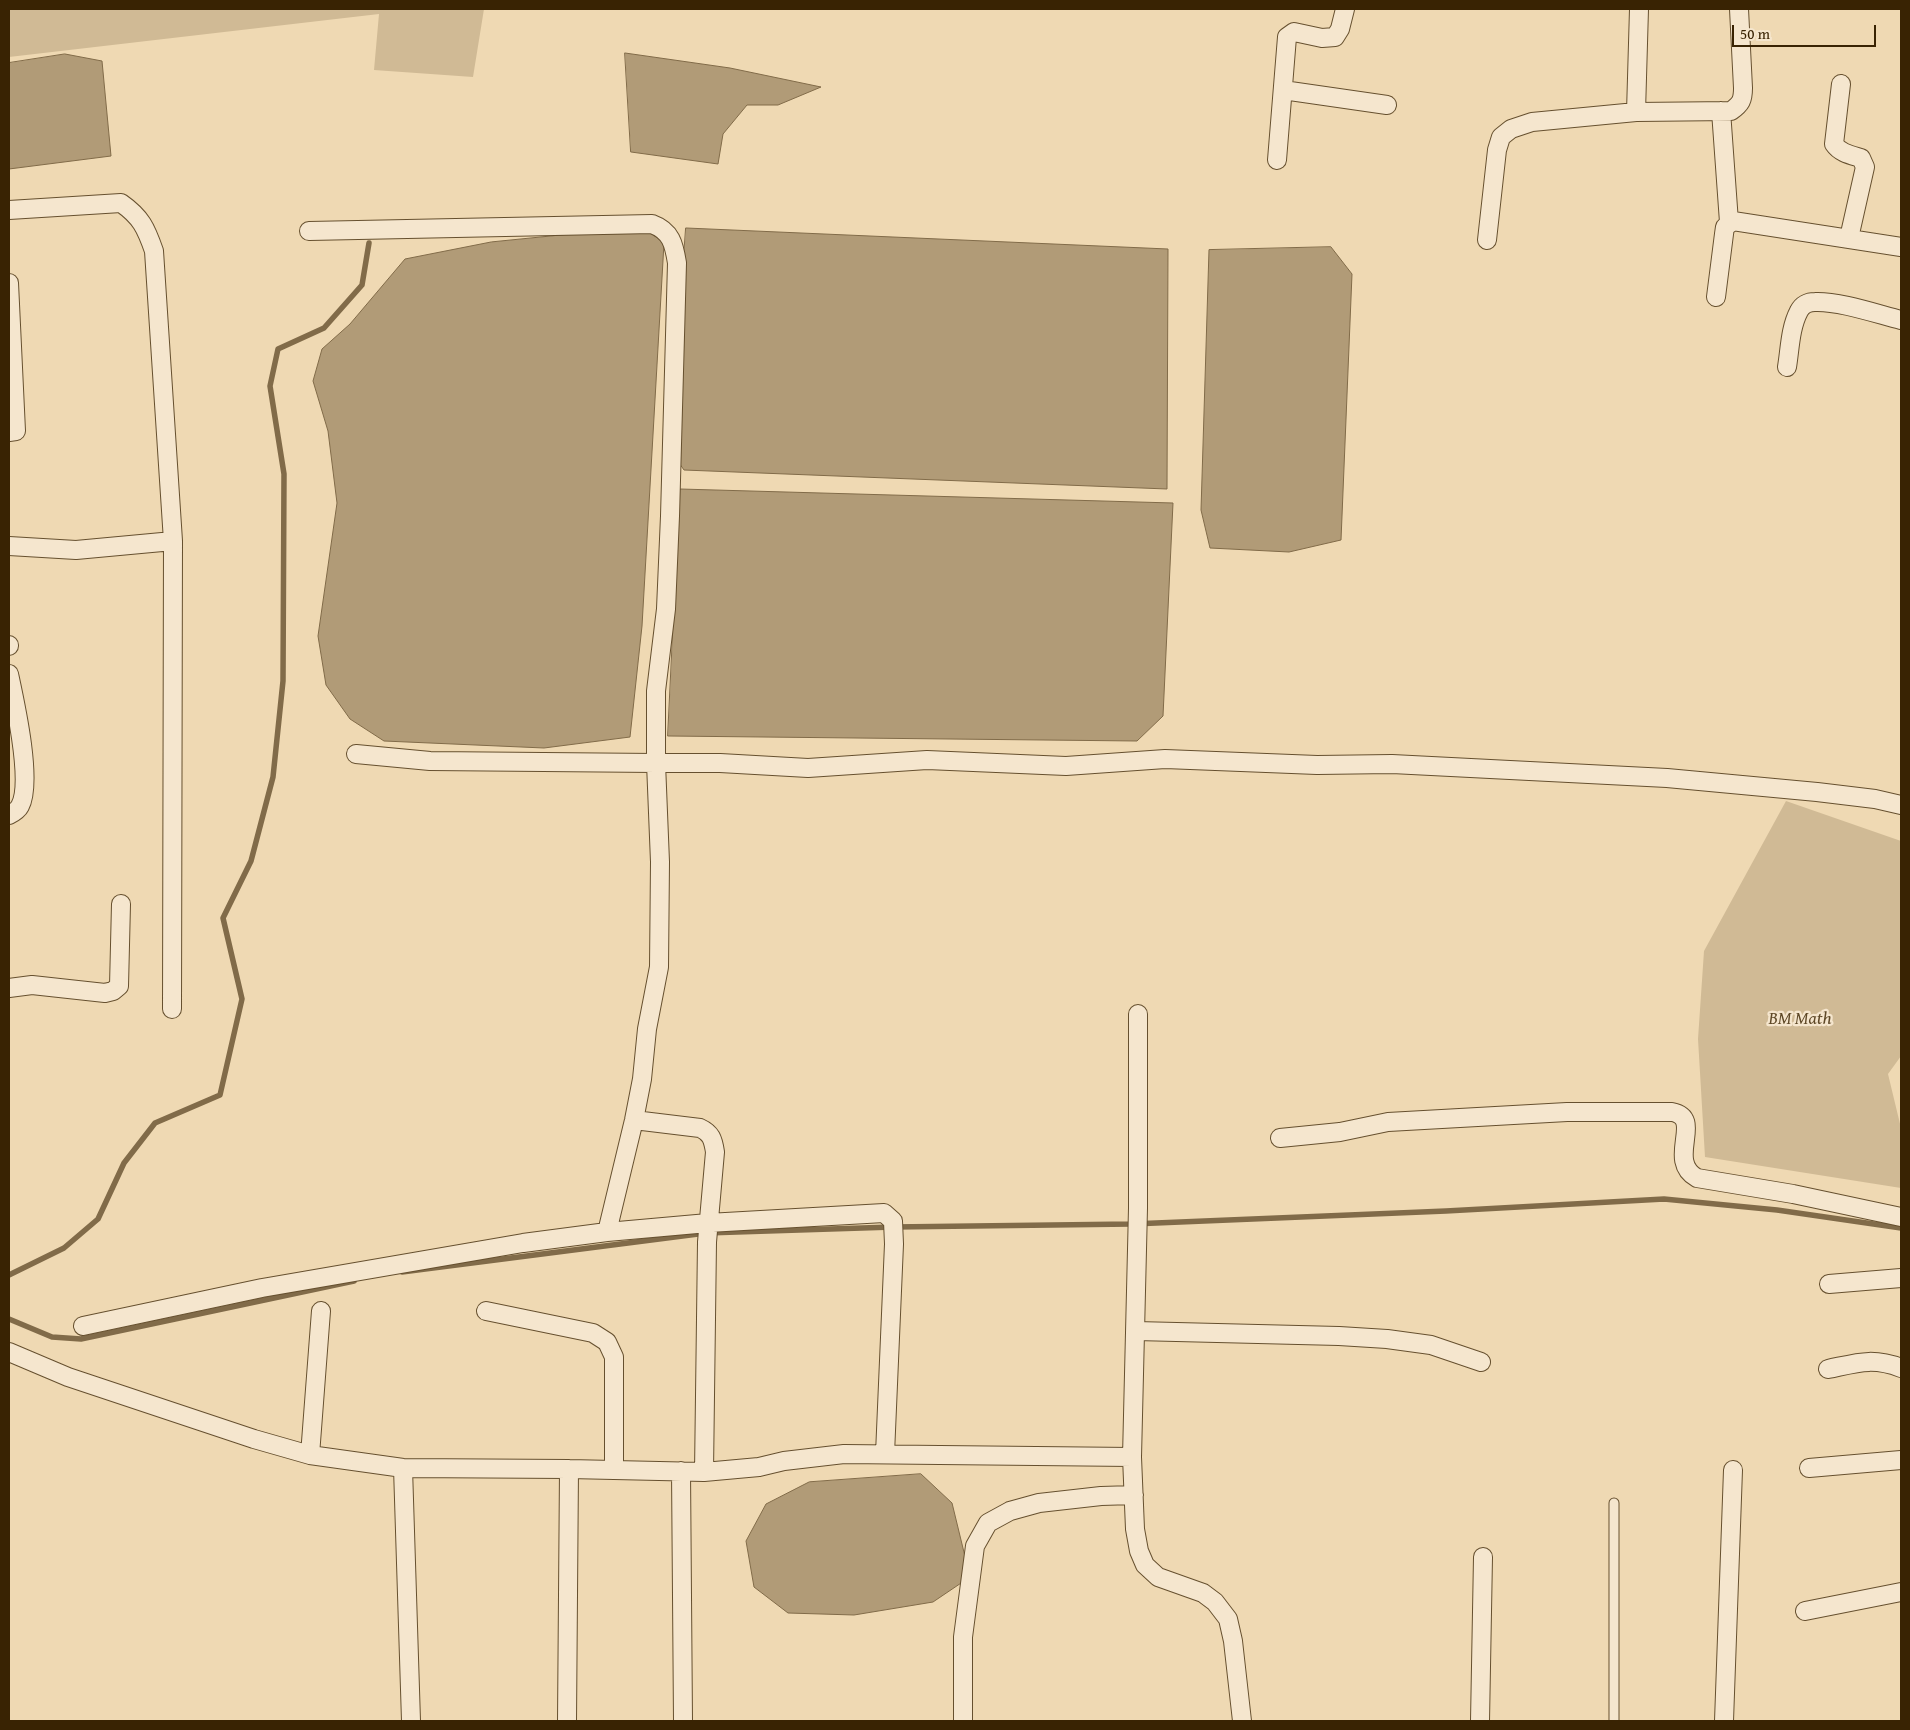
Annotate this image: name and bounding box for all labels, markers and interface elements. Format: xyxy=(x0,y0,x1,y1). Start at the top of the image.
scale bar xyxy=(1735,15,1879,47)
text: 50 m xyxy=(1740,23,1770,44)
park label: BM Math xyxy=(1769,1008,1831,1030)

